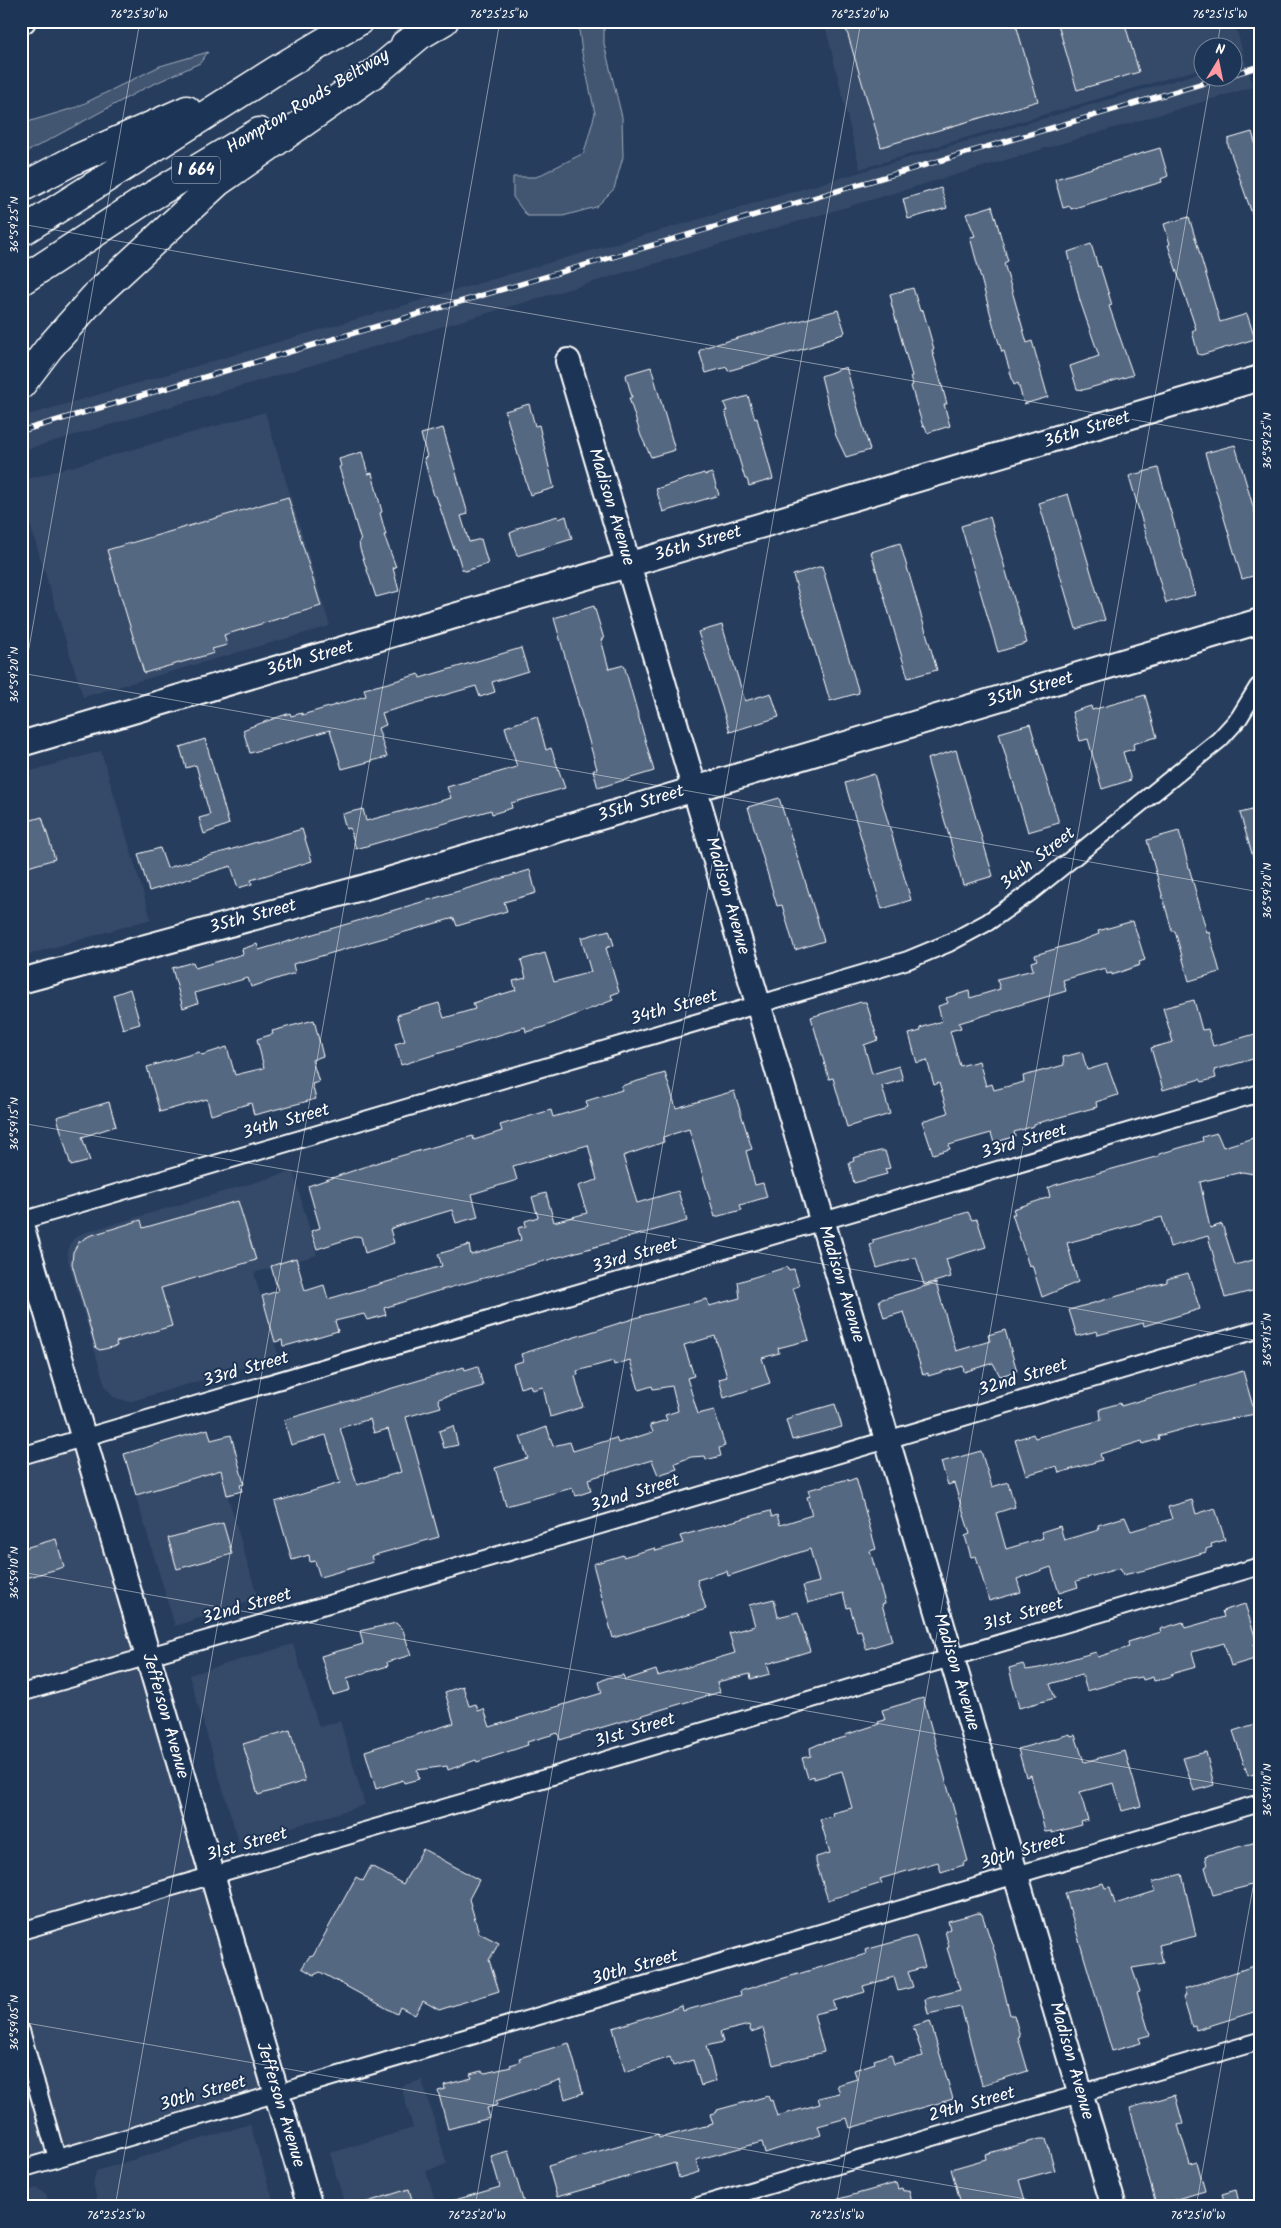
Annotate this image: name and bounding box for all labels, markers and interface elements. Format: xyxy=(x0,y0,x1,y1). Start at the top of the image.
text: 76°25'30"W xyxy=(110,5,168,24)
text: 76°25'25"W xyxy=(470,5,528,24)
text: 76°25'20"W xyxy=(831,5,889,24)
text: 76°25'15"W xyxy=(1193,5,1248,24)
north arrow xyxy=(1194,38,1244,88)
text: N xyxy=(1214,39,1227,62)
street label: Hampton Roads Beltway xyxy=(221,41,396,162)
road number: I 664 xyxy=(172,156,220,184)
text: 36°59'25"N xyxy=(5,196,24,254)
street label: 36th Street xyxy=(1040,403,1135,457)
text: 36°59'25"N xyxy=(1258,412,1277,470)
street label: Madison Avenue xyxy=(579,445,643,569)
street label: 36th Street xyxy=(651,517,746,570)
street label: 36th Street xyxy=(263,632,358,685)
text: 36°59'20"N xyxy=(5,647,24,703)
street label: 35th Street xyxy=(983,663,1078,716)
street label: 35th Street xyxy=(594,777,689,831)
street label: 34th Street xyxy=(994,819,1083,898)
street label: Madison Avenue xyxy=(696,834,758,958)
text: 36°59'20"N xyxy=(1258,863,1277,919)
street label: 35th Street xyxy=(206,891,301,943)
street label: 34th Street xyxy=(627,981,722,1034)
street label: 34th Street xyxy=(239,1095,334,1148)
text: 36°59'15"N xyxy=(5,1097,24,1151)
street label: 33rd Street xyxy=(978,1116,1071,1168)
street label: Madison Avenue xyxy=(809,1222,873,1346)
street label: 33rd Street xyxy=(589,1230,682,1282)
text: 36°59'15"N xyxy=(1258,1313,1277,1367)
street label: 33rd Street xyxy=(200,1344,293,1396)
street label: 32nd Street xyxy=(975,1350,1072,1405)
street label: 32nd Street xyxy=(587,1466,684,1521)
text: 36°59'10"N xyxy=(5,1546,24,1600)
street label: 32nd Street xyxy=(199,1580,296,1634)
street label: 31st Street xyxy=(979,1589,1068,1640)
street label: Madison Avenue xyxy=(924,1610,988,1734)
street label: Jefferson Avenue xyxy=(133,1650,197,1782)
street label: 31st Street xyxy=(591,1705,680,1757)
text: 36°59'10"N xyxy=(1258,1763,1277,1817)
street label: 31st Street xyxy=(203,1819,292,1870)
street label: 30th Street xyxy=(976,1825,1071,1879)
street label: 30th Street xyxy=(588,1942,683,1994)
text: 36°59'05"N xyxy=(5,1995,24,2051)
street label: Madison Avenue xyxy=(1040,1999,1102,2123)
street label: Jefferson Avenue xyxy=(247,2039,313,2171)
street label: 30th Street xyxy=(156,2068,251,2120)
street label: 29th Street xyxy=(925,2079,1020,2131)
text: 76°25'25"W xyxy=(87,2206,145,2225)
text: 76°25'20"W xyxy=(448,2206,506,2225)
text: 76°25'15"W xyxy=(810,2206,865,2225)
text: 76°25'10"W xyxy=(1171,2206,1225,2225)

